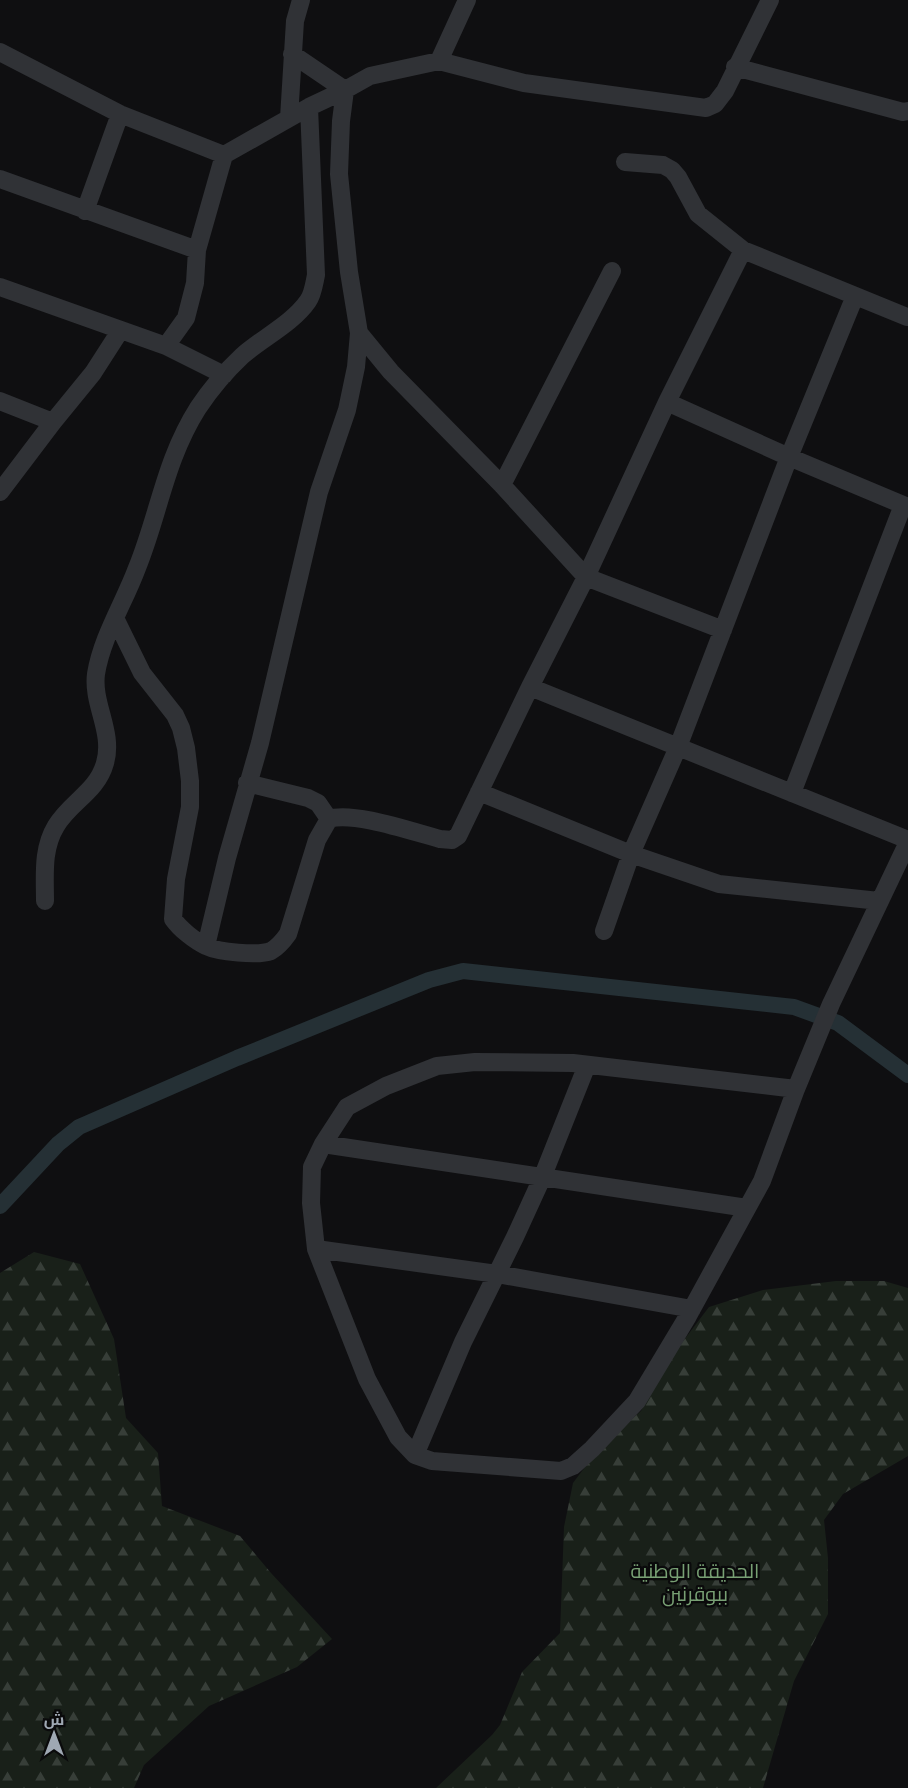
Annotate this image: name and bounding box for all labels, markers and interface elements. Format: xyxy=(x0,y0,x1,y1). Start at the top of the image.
park label: الحديقة الوطنية ببوقرنين xyxy=(631,1558,759,1607)
north arrow xyxy=(24,1704,84,1764)
text: ش xyxy=(44,1709,64,1729)

